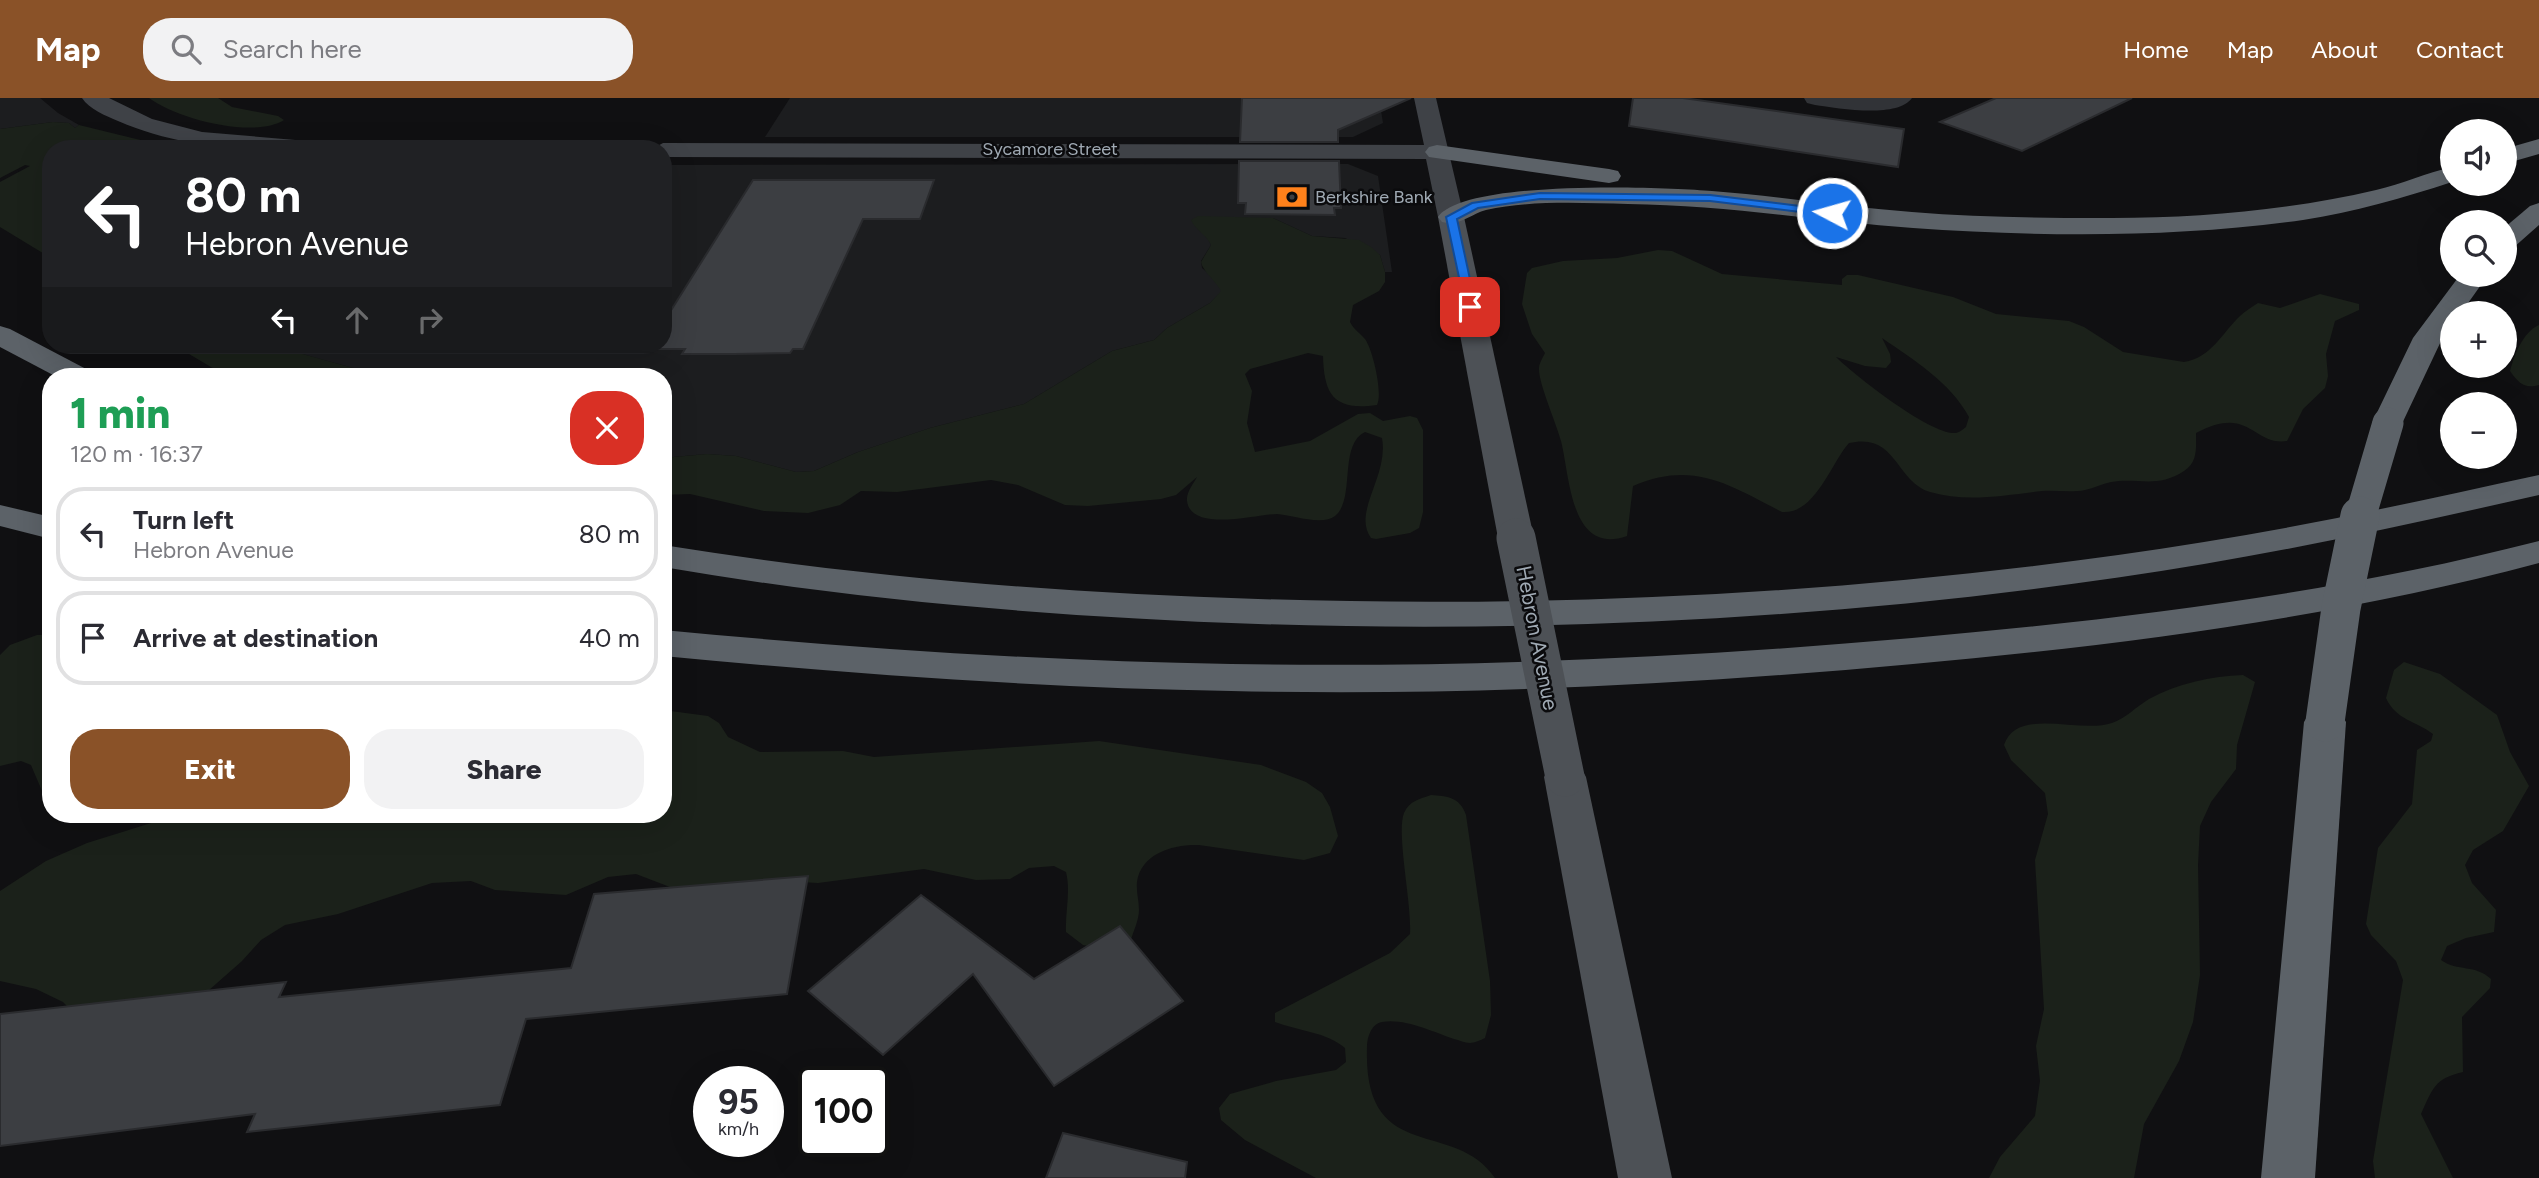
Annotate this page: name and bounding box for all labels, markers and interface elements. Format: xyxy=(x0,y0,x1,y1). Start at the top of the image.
search box xyxy=(143,18,633,81)
text: Map xyxy=(35,30,101,69)
icon: search xyxy=(167,30,205,68)
text: Search here xyxy=(223,33,362,65)
text: Home xyxy=(2123,35,2189,64)
text: Map xyxy=(2227,35,2273,64)
text: About xyxy=(2311,35,2378,64)
text: Contact xyxy=(2416,35,2504,64)
map controls xyxy=(2440,119,2517,469)
button: sound xyxy=(2440,119,2517,196)
street label: Sycamore Street xyxy=(982,138,1118,160)
text: 80 m xyxy=(185,165,301,224)
icon: left xyxy=(70,168,161,259)
position arrow xyxy=(1795,176,1869,250)
bank icon: Berkshire Bank xyxy=(1275,180,1309,214)
place label: Berkshire Bank xyxy=(1315,186,1433,208)
button: search xyxy=(2440,210,2517,287)
text: Hebron Avenue xyxy=(185,225,409,263)
pin xyxy=(1440,277,1500,337)
icon: arrive xyxy=(1451,288,1489,326)
icon: left xyxy=(265,301,303,339)
icon: ahead xyxy=(338,301,376,339)
icon: right xyxy=(411,301,449,339)
button: + xyxy=(2440,301,2517,378)
text: 1 min xyxy=(70,388,170,439)
button: close xyxy=(570,391,644,465)
button: − xyxy=(2440,392,2517,469)
text: 120 m · 16:37 xyxy=(70,440,203,468)
text: Turn left xyxy=(133,504,234,536)
icon: left xyxy=(74,515,112,553)
text: 80 m xyxy=(579,518,640,550)
text: Hebron Avenue xyxy=(133,536,294,564)
street label: Hebron Avenue xyxy=(1511,563,1564,712)
icon: arrive xyxy=(74,619,112,657)
text: Arrive at destination xyxy=(133,622,378,654)
text: 40 m xyxy=(579,622,640,654)
button: Exit xyxy=(70,729,350,809)
button: Share xyxy=(364,729,644,809)
speed limit sign: 100 xyxy=(798,1066,889,1157)
text: 95 xyxy=(718,1081,759,1123)
text: km/h xyxy=(718,1118,759,1140)

